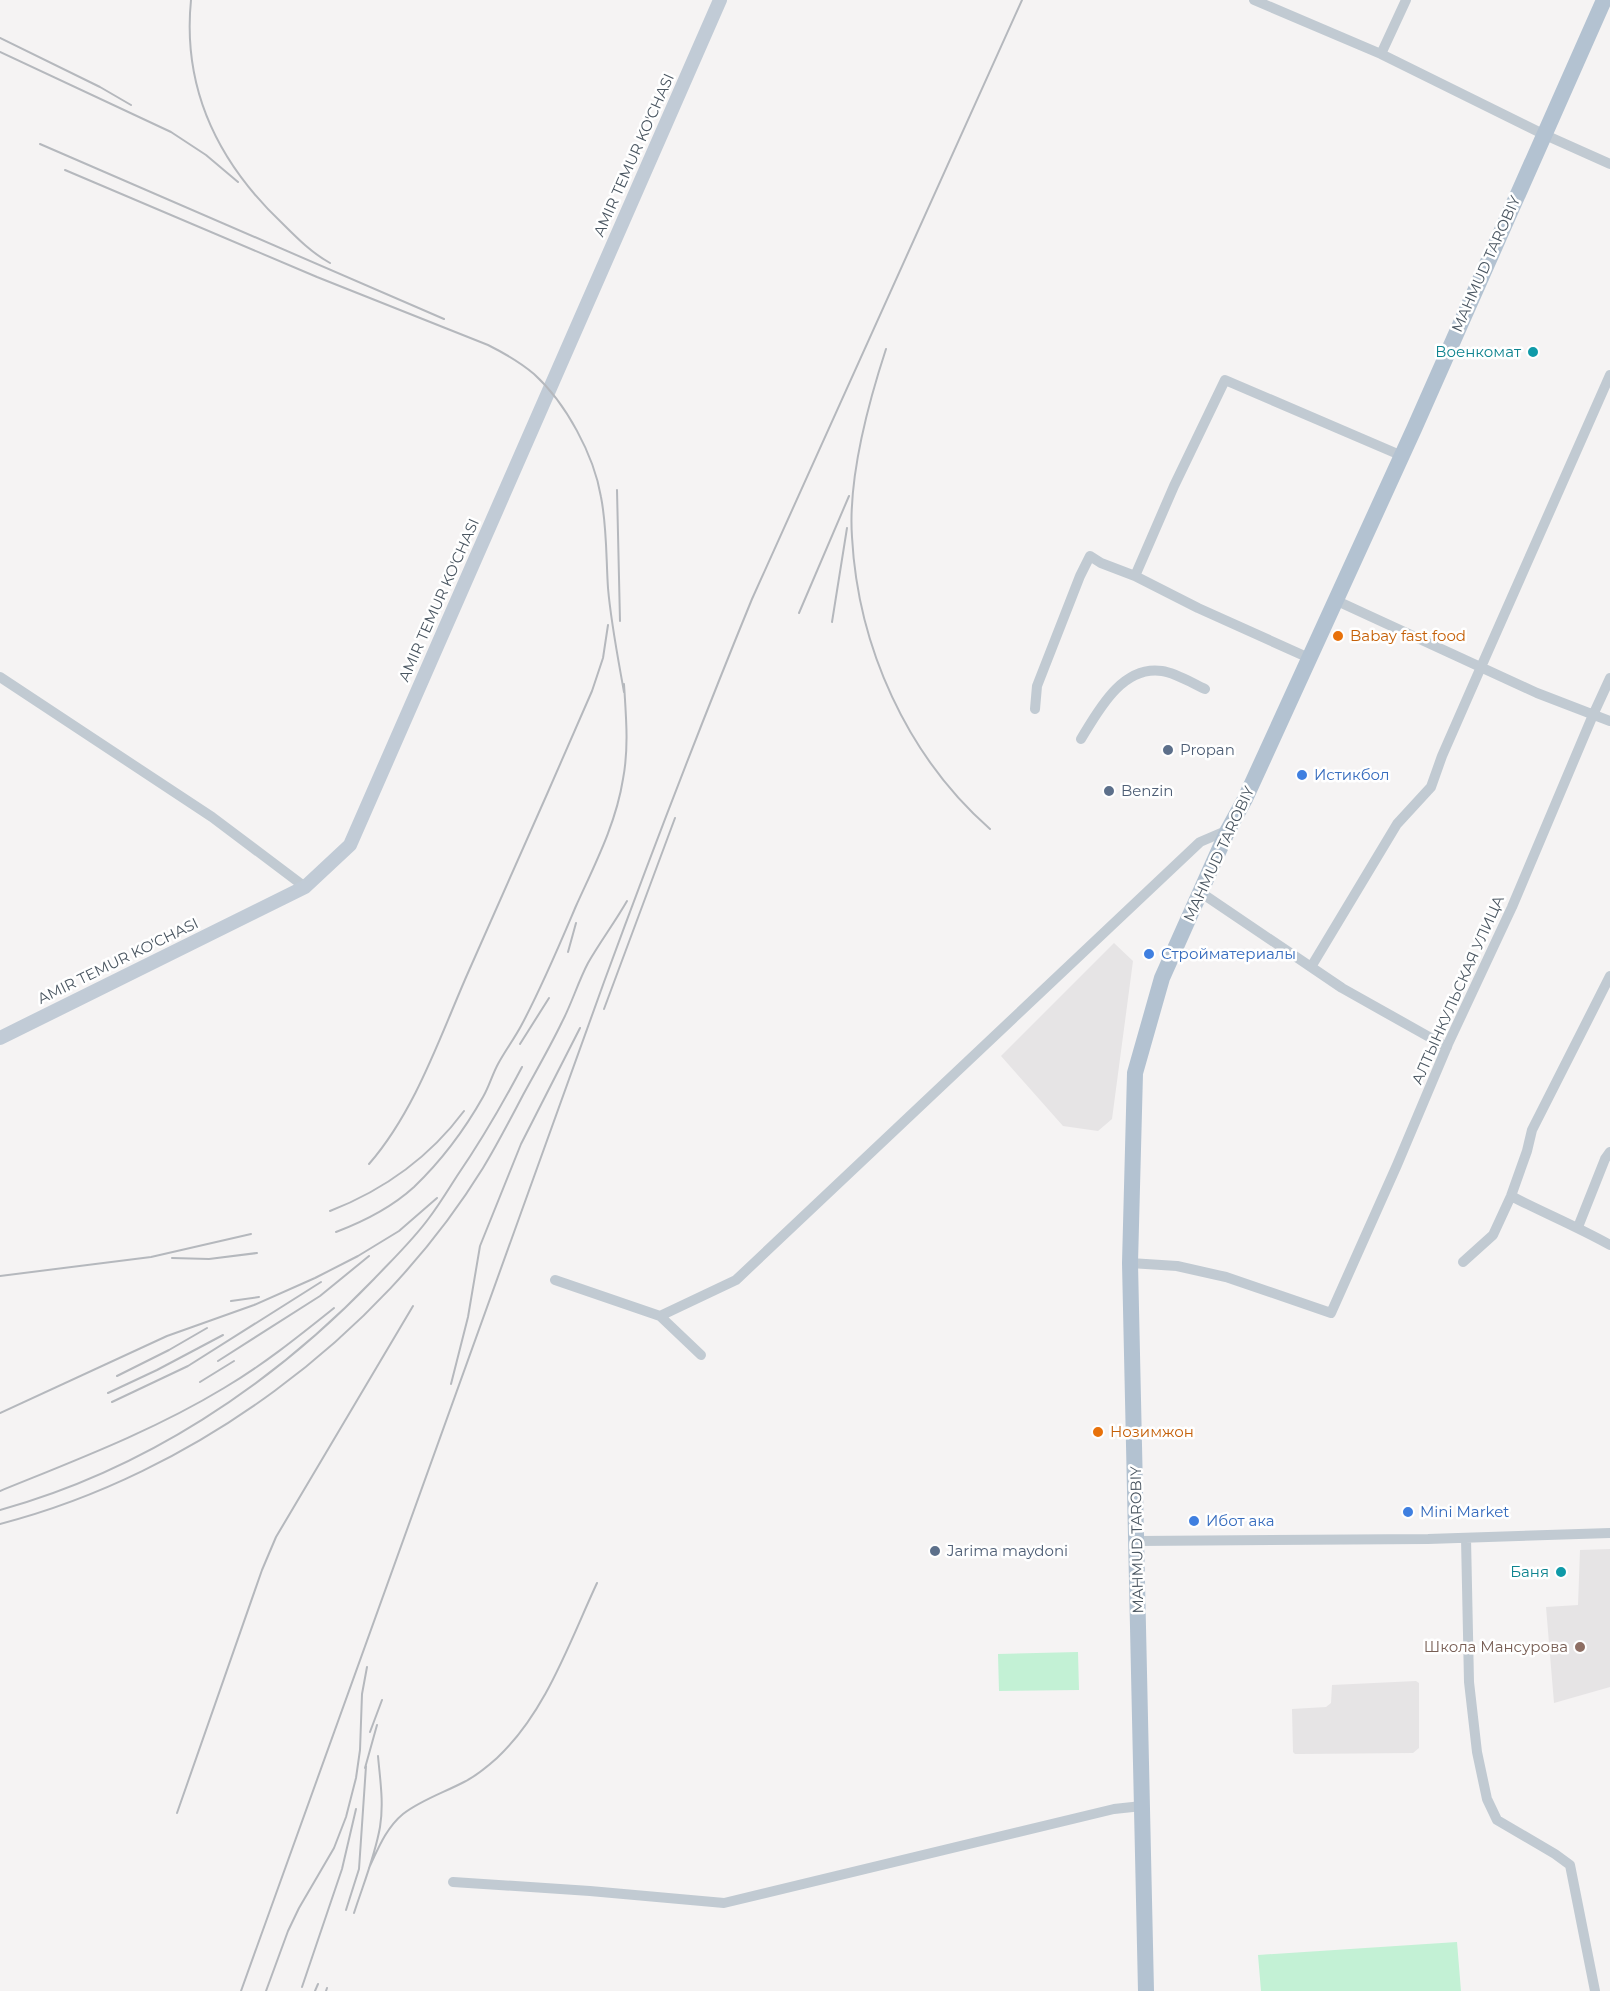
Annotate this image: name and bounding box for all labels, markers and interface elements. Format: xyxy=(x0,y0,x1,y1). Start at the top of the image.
street label: AMIR TEMUR KO'CHASI xyxy=(589,70,678,239)
street label: MAHMUD TAROBIY xyxy=(1447,192,1524,335)
place label: Военкомат xyxy=(1435,342,1522,361)
marker: Военкомат xyxy=(1526,345,1540,359)
street label: AMIR TEMUR KO'CHASI xyxy=(394,515,483,684)
place label: Babay fast food xyxy=(1350,626,1466,645)
marker: Babay fast food xyxy=(1331,629,1345,643)
place label: Propan xyxy=(1180,740,1235,759)
marker: Propan xyxy=(1161,743,1175,757)
place label: Истикбол xyxy=(1314,765,1390,784)
marker: Истикбол xyxy=(1295,768,1309,782)
place label: Benzin xyxy=(1121,781,1173,800)
street label: MAHMUD TAROBIY xyxy=(1179,783,1258,925)
marker: Benzin xyxy=(1102,784,1116,798)
street label: АЛТЫНКУЛЬСКАЯ УЛИЦА xyxy=(1407,892,1508,1087)
street label: AMIR TEMUR KO'CHASI xyxy=(34,913,201,1008)
place label: Стройматериалы xyxy=(1161,944,1296,963)
marker: Стройматериалы xyxy=(1142,947,1156,961)
place label: Нозимжон xyxy=(1110,1422,1194,1441)
marker: Нозимжон xyxy=(1091,1425,1105,1439)
street label: MAHMUD TAROBIY xyxy=(1126,1466,1147,1614)
place label: Mini Market xyxy=(1420,1502,1509,1521)
marker: Mini Market xyxy=(1401,1505,1415,1519)
place label: Ибот ака xyxy=(1206,1511,1275,1530)
marker: Ибот ака xyxy=(1187,1514,1201,1528)
place label: Jarima maydoni xyxy=(946,1541,1068,1560)
marker: Jarima maydoni xyxy=(928,1544,942,1558)
place label: Баня xyxy=(1510,1562,1549,1581)
marker: Баня xyxy=(1554,1565,1568,1579)
place label: Школа Мансурова xyxy=(1424,1637,1568,1656)
marker: Школа Мансурова xyxy=(1573,1640,1587,1654)

